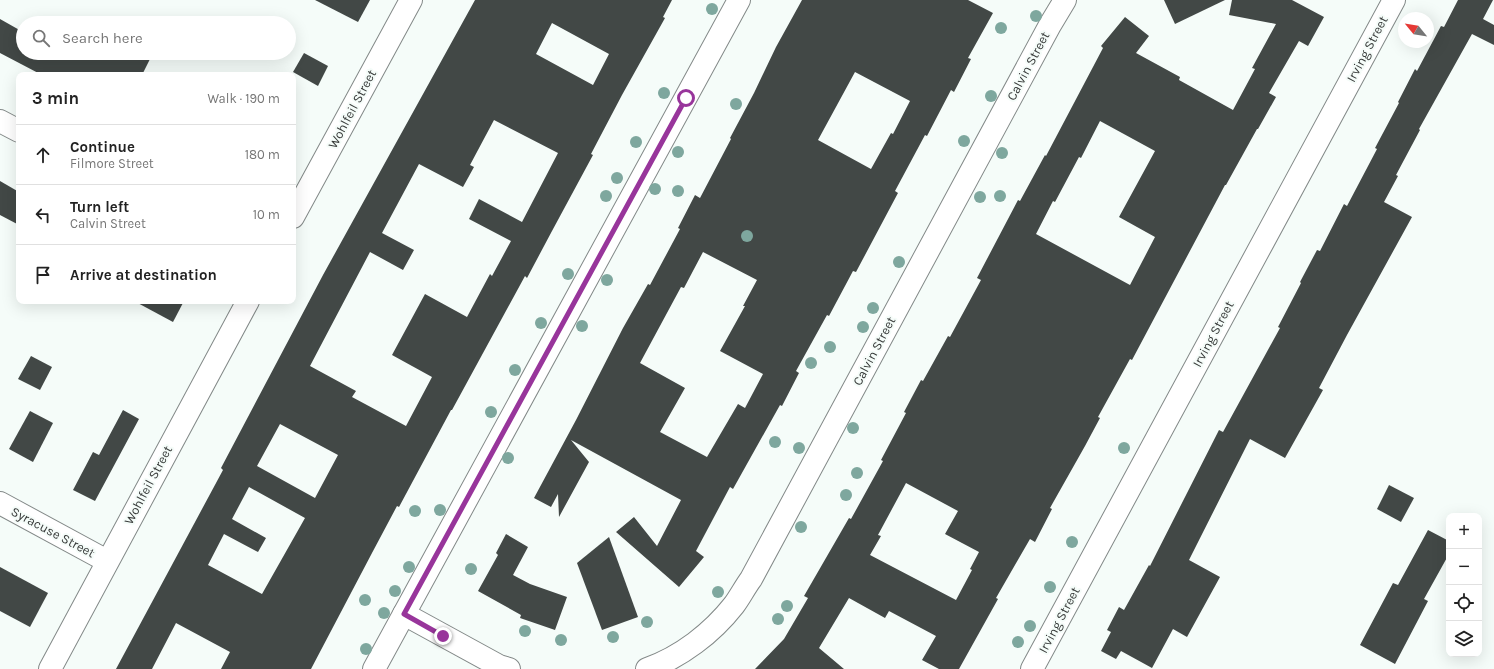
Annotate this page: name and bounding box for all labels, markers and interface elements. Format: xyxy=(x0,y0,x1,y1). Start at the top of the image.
north arrow xyxy=(1398,12,1434,48)
street label: Irving Street xyxy=(1343,13,1391,85)
search box xyxy=(16,16,296,60)
icon: search xyxy=(30,27,52,49)
text: Search here xyxy=(62,29,143,47)
street label: Calvin Street xyxy=(1004,29,1052,103)
street label: Wohlfeil Street xyxy=(325,67,379,151)
text: 3 min xyxy=(32,88,79,108)
route start xyxy=(677,89,695,107)
text: Walk · 190 m xyxy=(207,91,280,106)
text: Continue xyxy=(70,138,135,156)
icon: ahead xyxy=(32,144,54,166)
text: 180 m xyxy=(245,147,280,162)
text: Filmore Street xyxy=(70,156,154,171)
text: Turn left xyxy=(70,198,129,216)
icon: left xyxy=(32,204,54,226)
text: 10 m xyxy=(253,207,280,222)
text: Calvin Street xyxy=(70,216,146,231)
icon: arrive xyxy=(32,264,54,286)
text: Arrive at destination xyxy=(70,266,217,284)
street label: Irving Street xyxy=(1189,298,1237,370)
street label: Calvin Street xyxy=(850,314,898,388)
street label: Wohlfeil Street xyxy=(121,443,175,527)
street label: Syracuse Street xyxy=(9,504,98,560)
map controls xyxy=(1446,513,1482,657)
button: + xyxy=(1446,513,1482,549)
button: − xyxy=(1446,549,1482,585)
street label: Irving Street xyxy=(1035,584,1083,656)
button: locate xyxy=(1446,585,1482,621)
button: layers xyxy=(1446,621,1482,657)
route end xyxy=(434,627,452,645)

